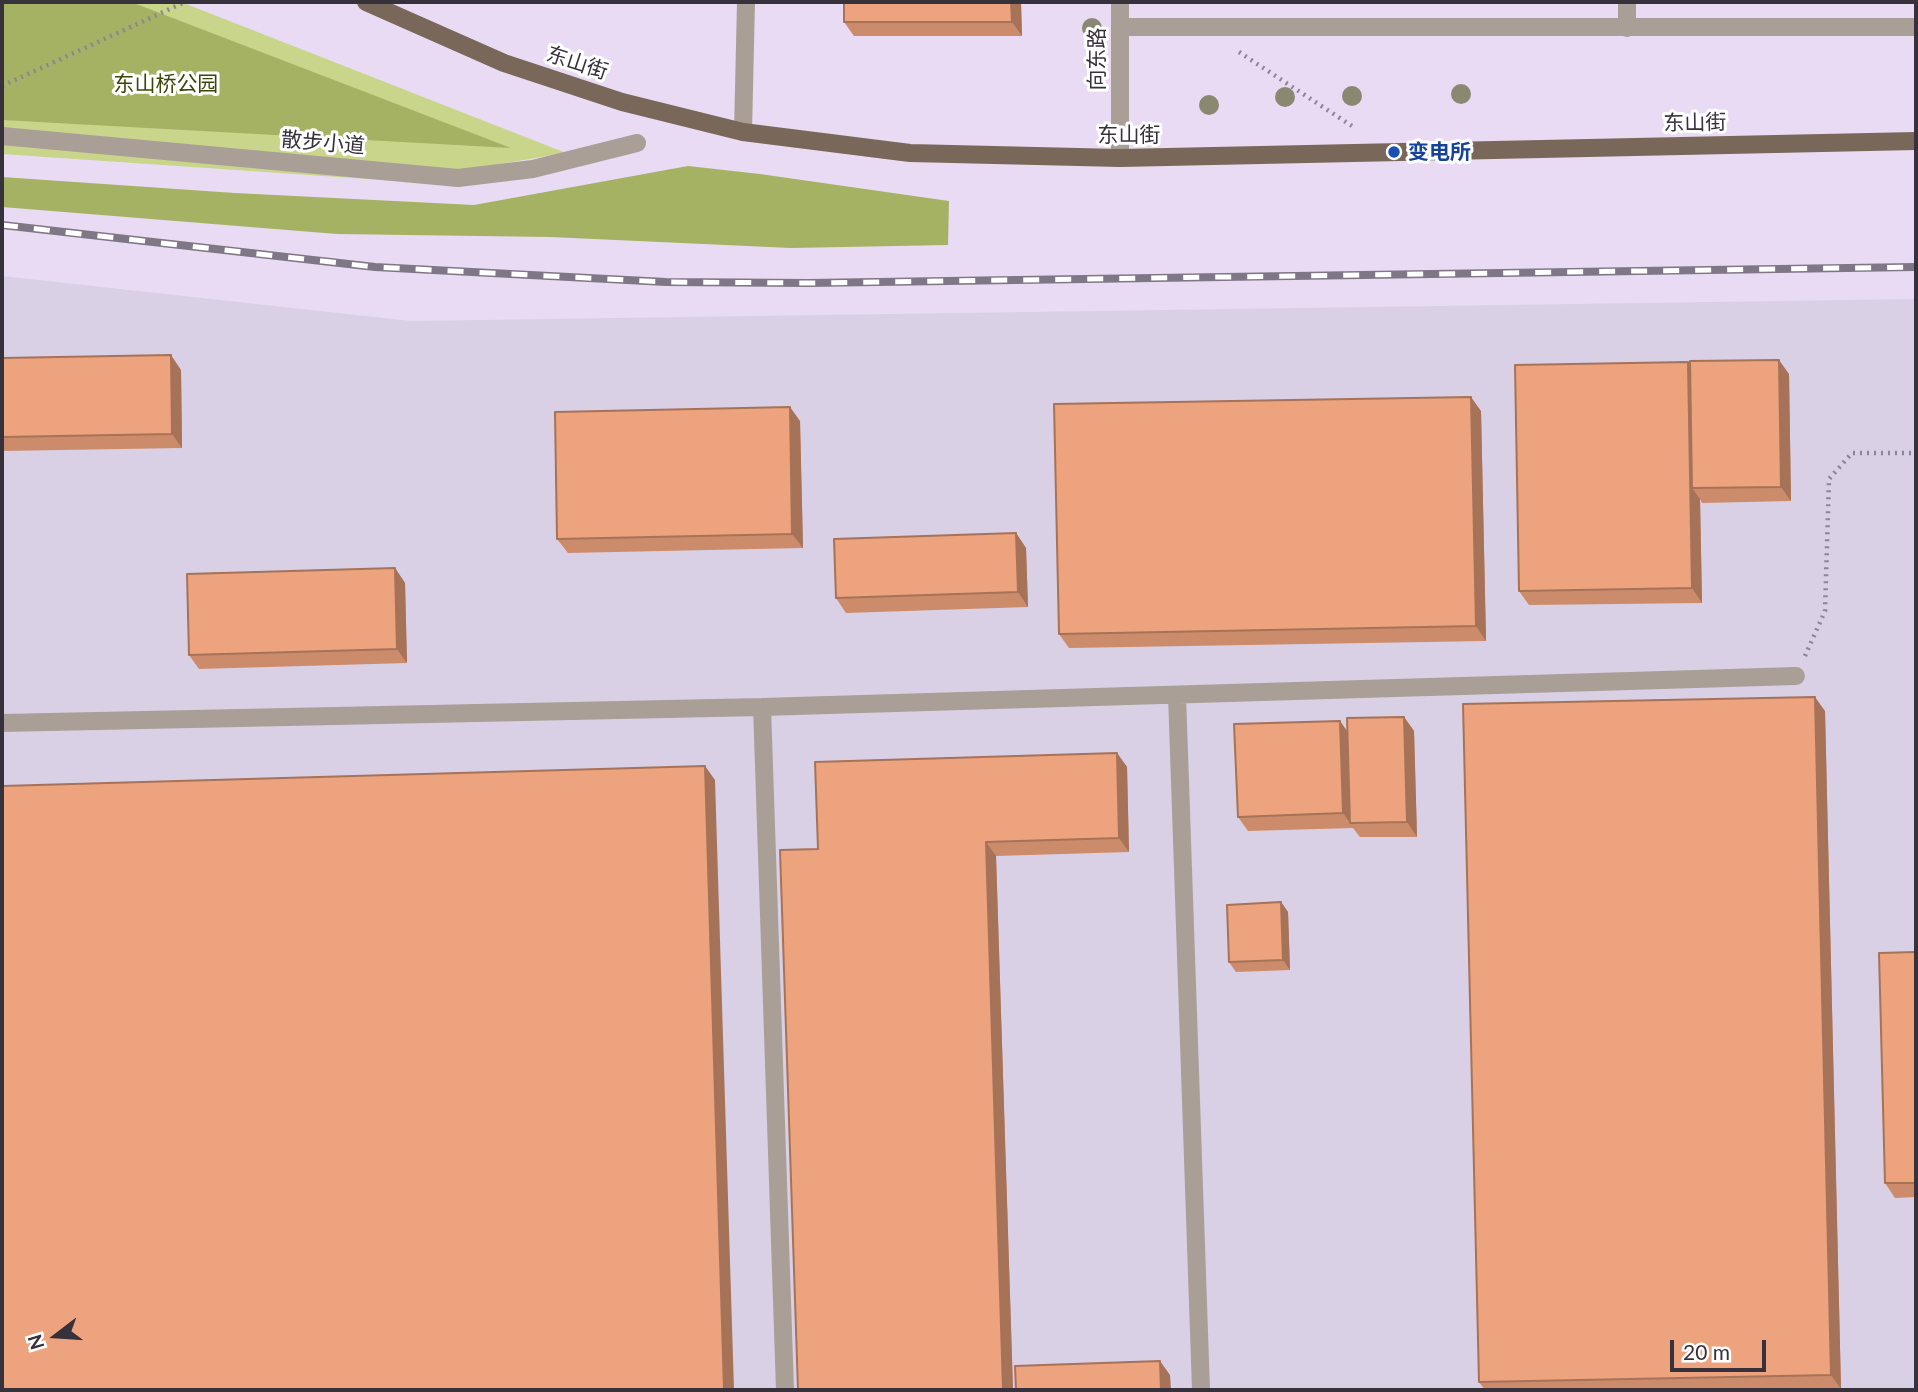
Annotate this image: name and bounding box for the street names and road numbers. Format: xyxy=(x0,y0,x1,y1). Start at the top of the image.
street label: 向东路 xyxy=(1084,28,1110,90)
street label: 东山街 xyxy=(543,41,611,85)
street label: 东山街 xyxy=(1663,110,1727,136)
street label: 东山街 xyxy=(1098,122,1160,148)
street label: 散步小道 xyxy=(280,127,366,159)

